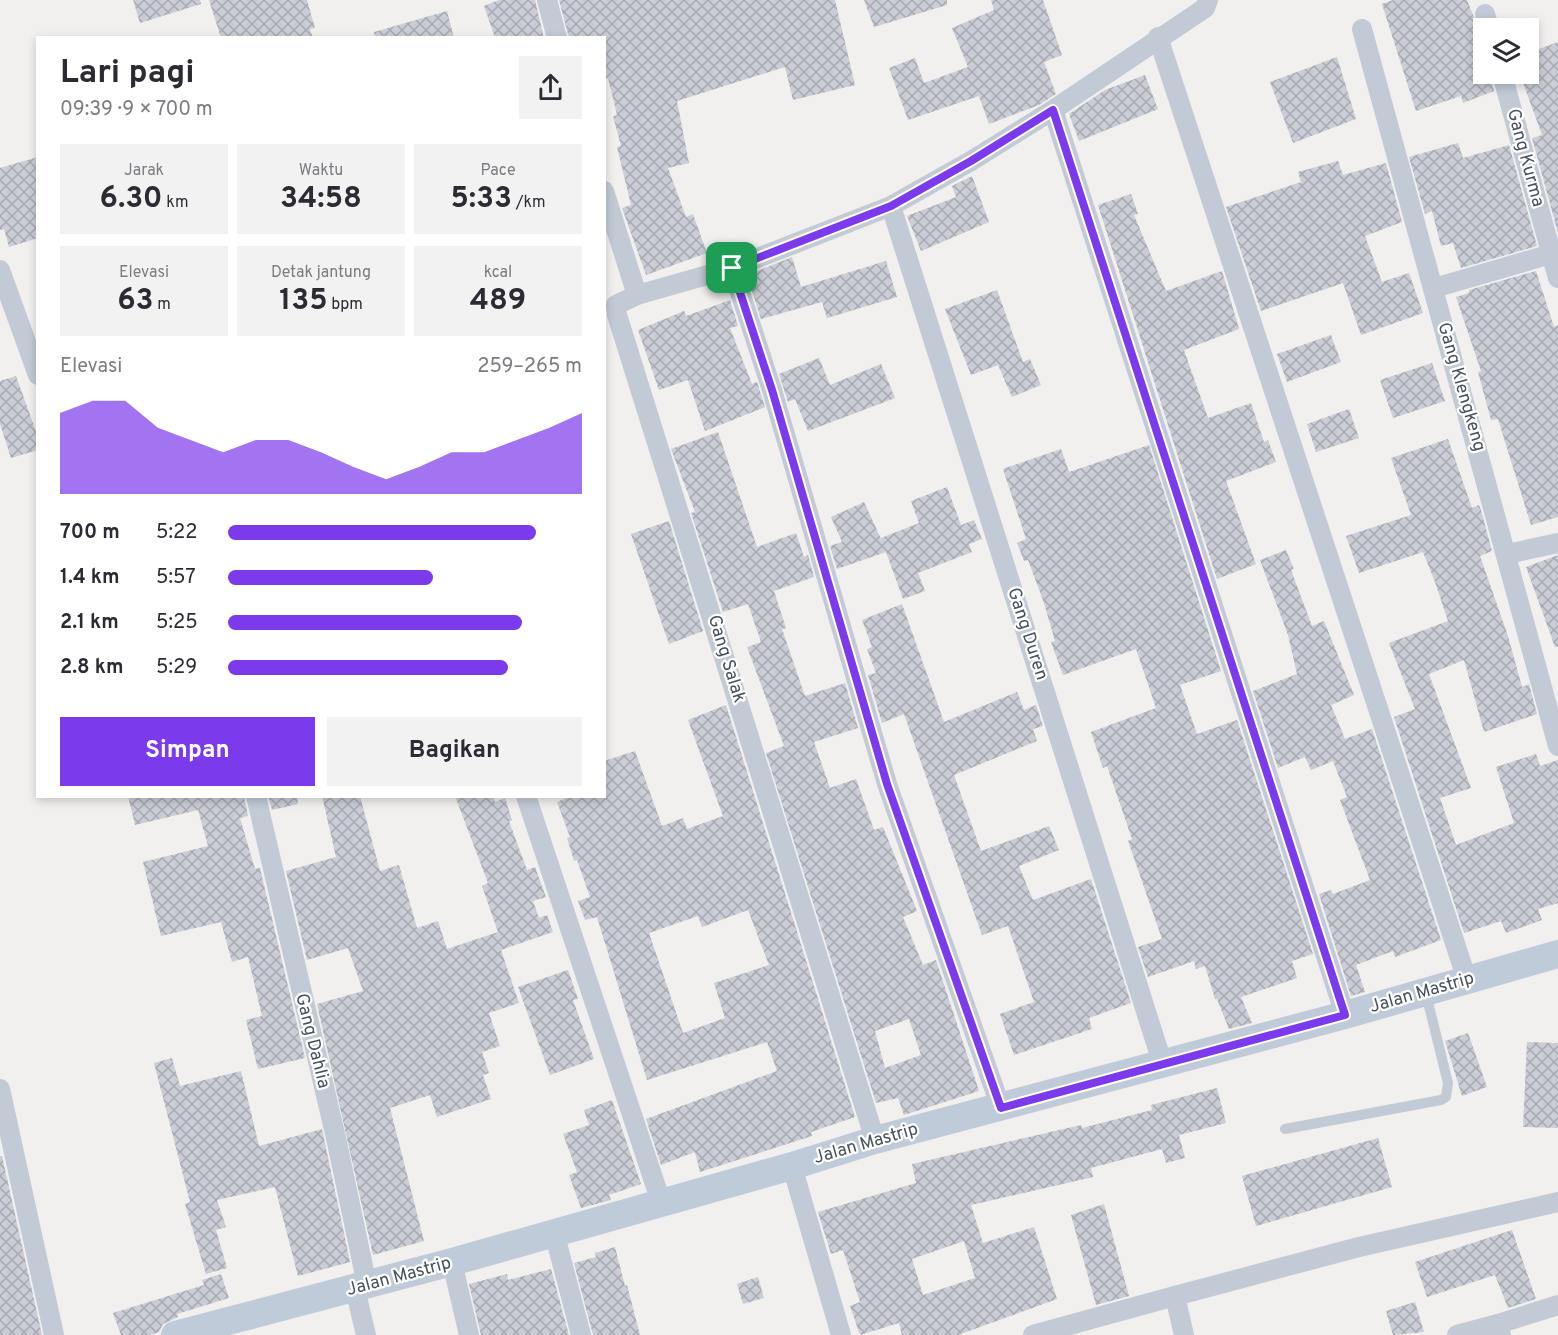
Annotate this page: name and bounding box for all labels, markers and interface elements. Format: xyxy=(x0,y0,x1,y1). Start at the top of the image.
map controls xyxy=(1473,18,1539,84)
button: layers xyxy=(1473,18,1539,84)
text: Lari pagi xyxy=(60,53,195,95)
button: share xyxy=(519,56,582,119)
text: 09:39 · 9 × 700 m xyxy=(60,97,213,123)
street label: Gang Kurma xyxy=(1501,106,1549,210)
text: Jarak xyxy=(124,161,164,181)
text: Waktu xyxy=(299,161,343,181)
text: Pace xyxy=(480,161,516,181)
text: 6.30 xyxy=(100,181,163,218)
text: 34:58 xyxy=(280,181,362,218)
text: 5:33 xyxy=(450,181,512,218)
text: km xyxy=(163,193,188,213)
text: /km xyxy=(512,193,546,213)
pin xyxy=(706,242,757,293)
icon: arrive xyxy=(715,251,748,284)
text: Elevasi xyxy=(119,263,169,283)
text: Detak jantung xyxy=(271,263,371,283)
text: kcal xyxy=(484,263,512,283)
text: 63 xyxy=(117,283,154,320)
text: 135 xyxy=(279,283,328,320)
text: 489 xyxy=(470,283,526,320)
text: m xyxy=(154,295,171,315)
text: bpm xyxy=(328,295,363,315)
street label: Gang Klengkeng xyxy=(1432,320,1490,454)
text: Elevasi xyxy=(60,354,122,380)
text: 259–265 m xyxy=(477,354,582,380)
text: 700 m xyxy=(60,520,120,546)
text: 5:22 xyxy=(156,520,197,546)
text: 1.4 km xyxy=(60,565,120,591)
text: 5:57 xyxy=(156,565,196,591)
street label: Gang Duren xyxy=(1001,585,1053,683)
text: 2.1 km xyxy=(60,610,119,636)
text: 5:25 xyxy=(156,610,198,636)
street label: Gang Salak xyxy=(702,612,750,706)
text: 2.8 km xyxy=(60,655,123,681)
text: 5:29 xyxy=(156,655,197,681)
button: Simpan xyxy=(60,717,315,786)
button: Bagikan xyxy=(327,717,582,786)
street label: Jalan Mastrip xyxy=(1367,967,1477,1019)
street label: Gang Dahlia xyxy=(289,991,335,1091)
street label: Jalan Mastrip xyxy=(811,1118,921,1170)
street label: Jalan Mastrip xyxy=(344,1252,454,1302)

